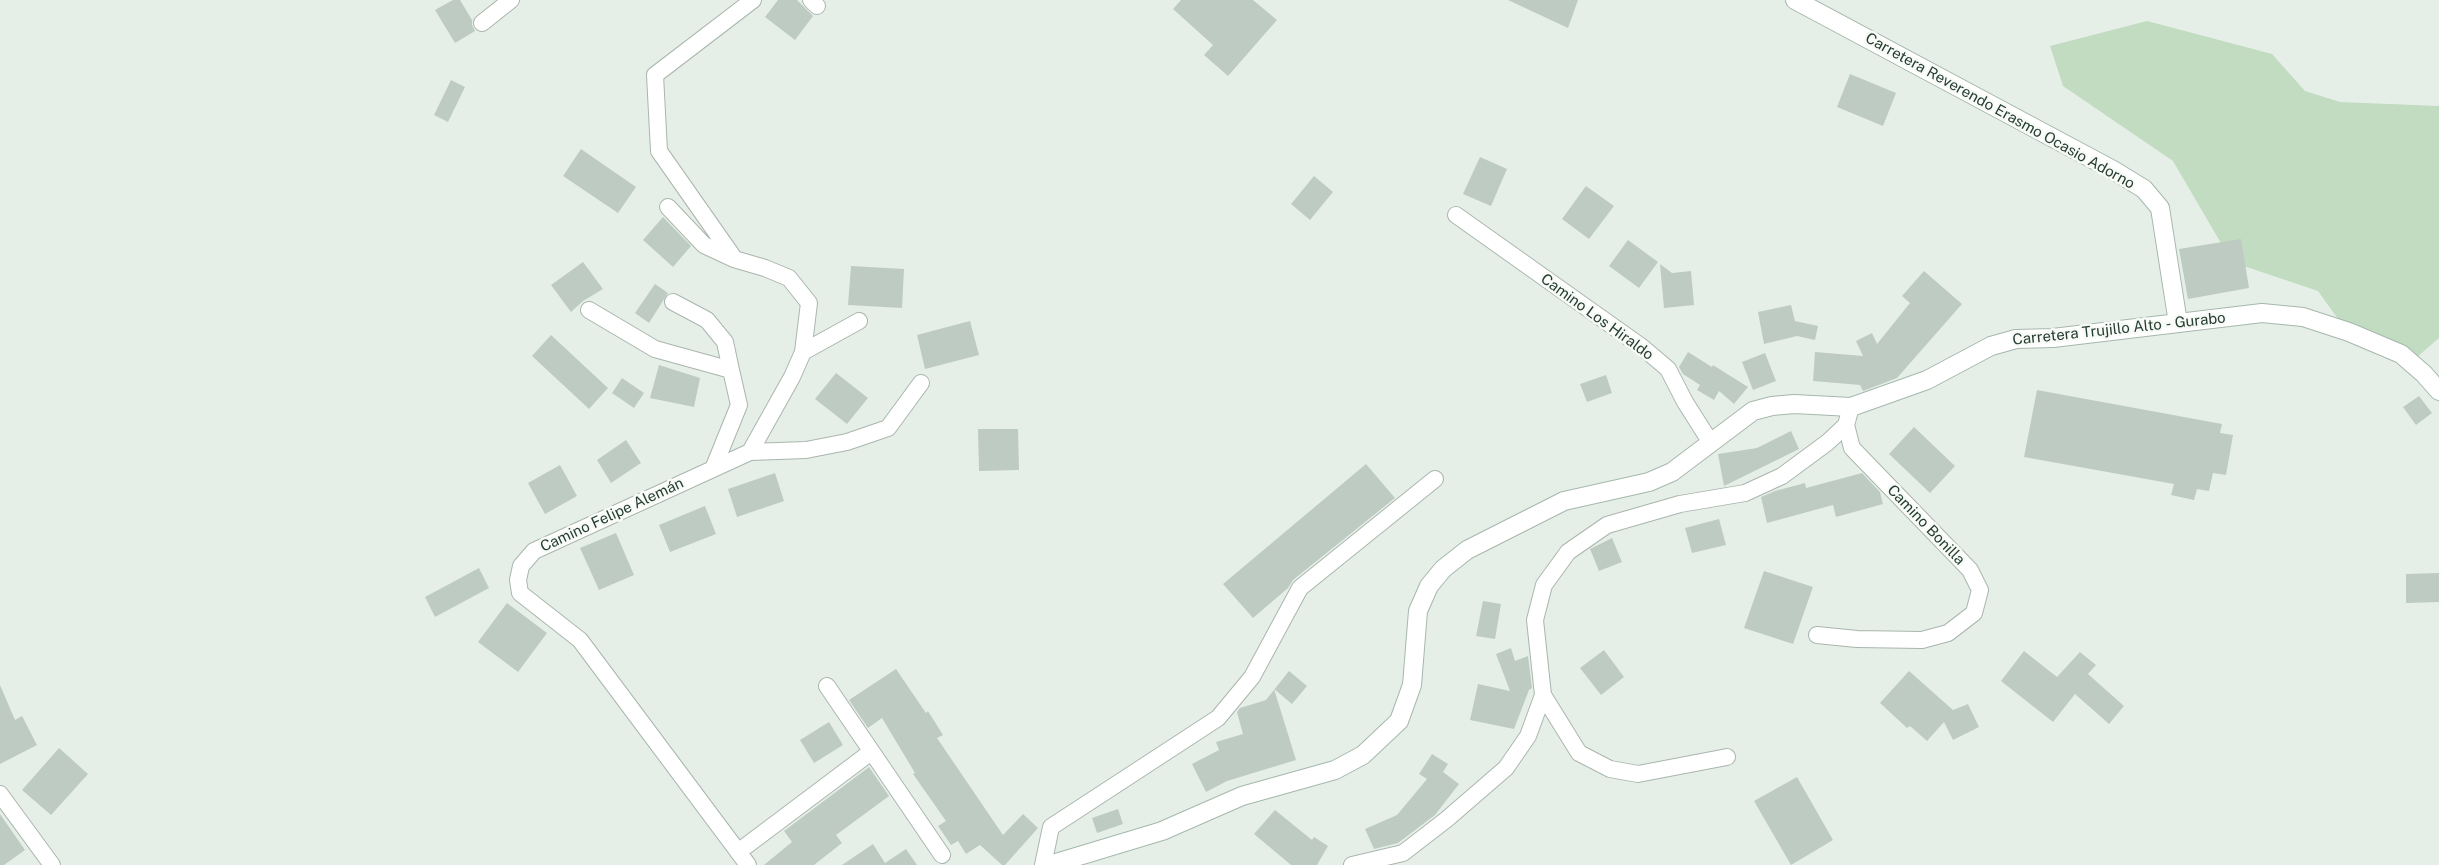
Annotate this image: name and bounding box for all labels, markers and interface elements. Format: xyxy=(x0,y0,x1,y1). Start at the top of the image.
street label: Carretera Reverendo Erasmo Ocasio Adorno xyxy=(1862,29,2138,193)
street label: Camino Los Hiraldo xyxy=(1537,270,1657,364)
street label: Carretera Trujillo Alto - Gurabo xyxy=(2012,309,2226,349)
street label: Camino Felipe Alemán xyxy=(538,474,686,556)
street label: Camino Bonilla xyxy=(1883,481,1969,569)

